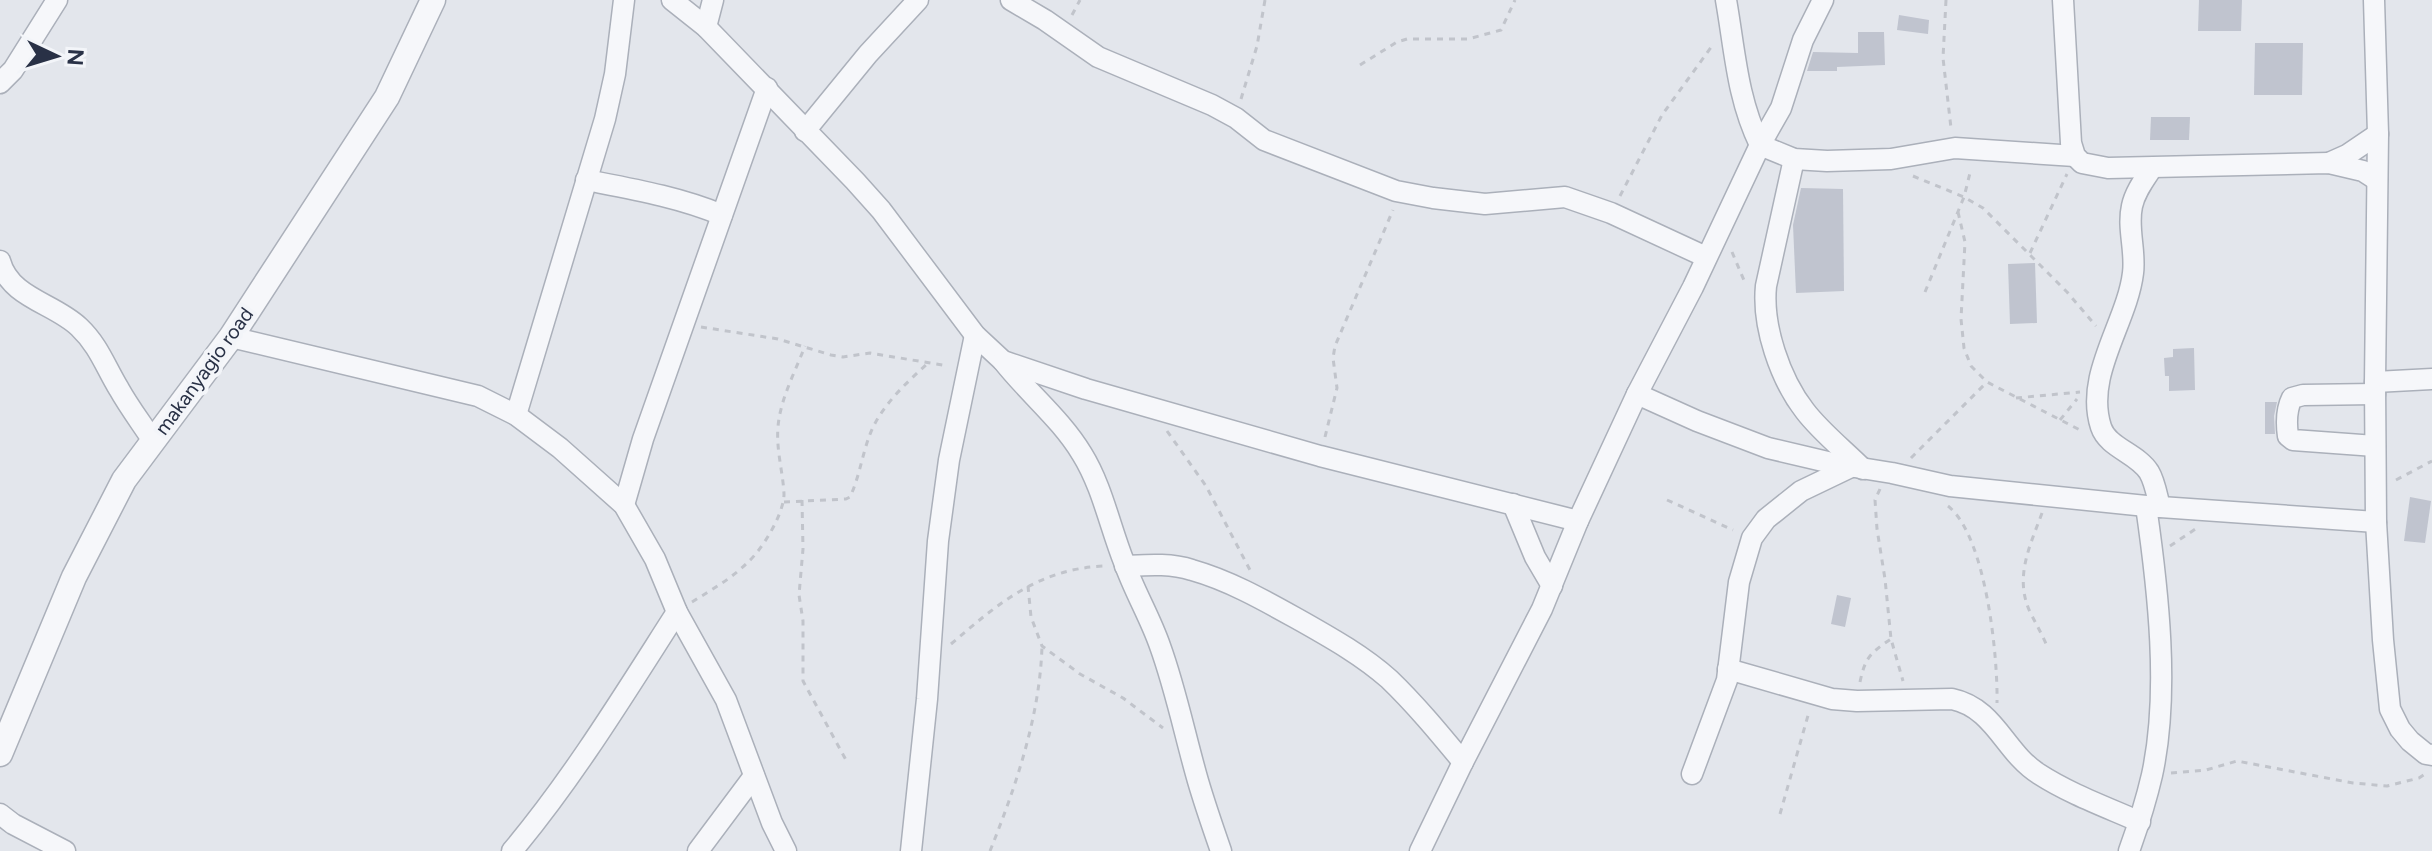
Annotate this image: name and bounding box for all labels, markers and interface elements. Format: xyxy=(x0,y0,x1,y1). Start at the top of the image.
north arrow xyxy=(16,16,96,96)
text: N xyxy=(61,48,90,67)
street label: makanyagio road xyxy=(150,303,258,439)

